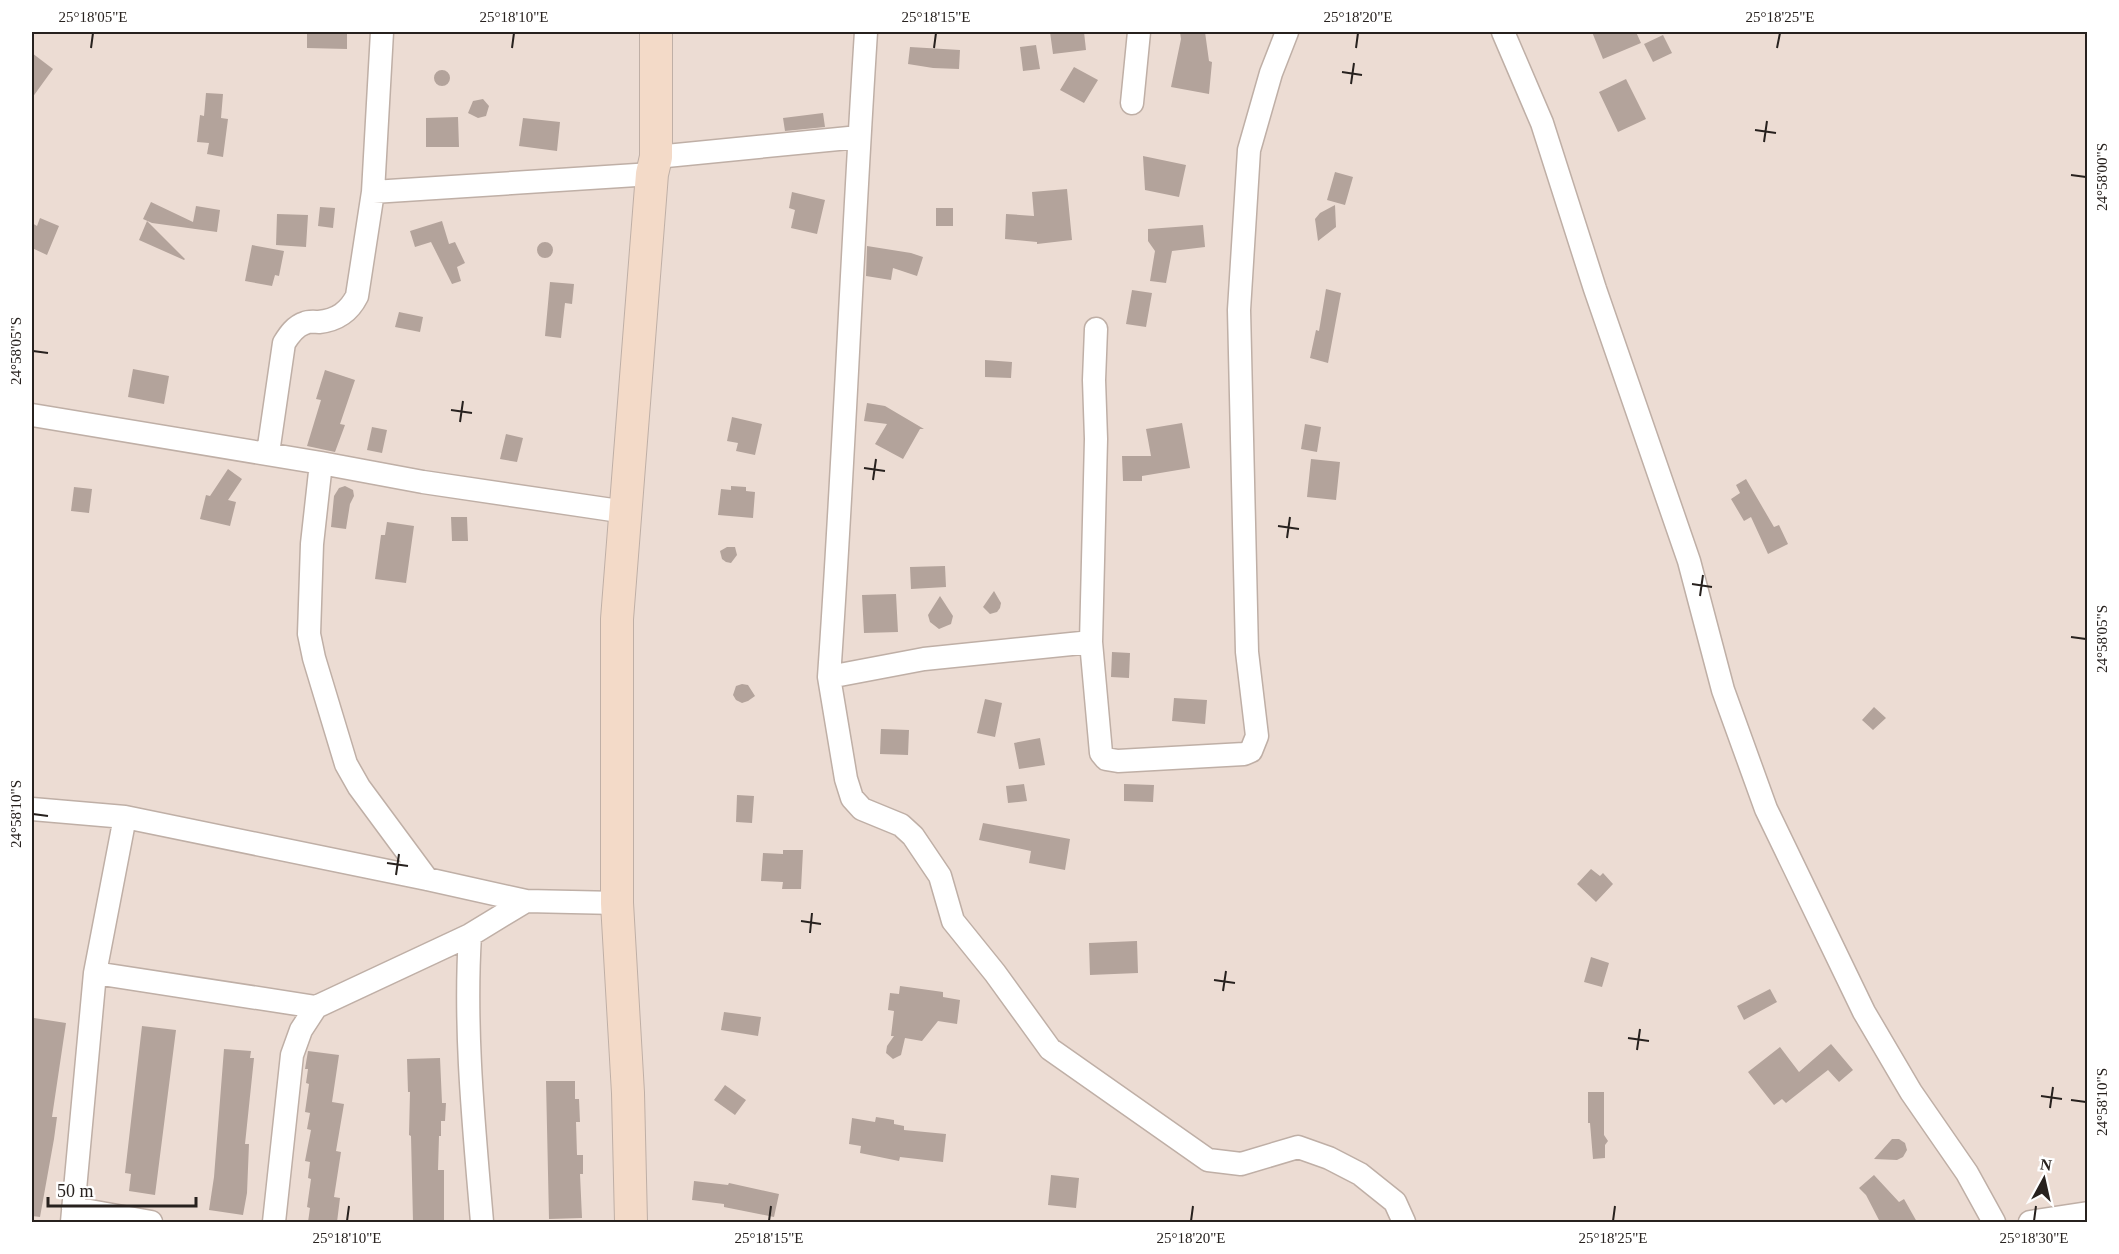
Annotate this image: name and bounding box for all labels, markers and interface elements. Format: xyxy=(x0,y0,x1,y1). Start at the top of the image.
text: 25°18'05"E xyxy=(59,9,128,25)
text: 25°18'10"E xyxy=(480,9,549,25)
text: 25°18'15"E xyxy=(902,9,971,25)
text: 25°18'20"E xyxy=(1324,9,1393,25)
text: 25°18'25"E xyxy=(1746,9,1815,25)
text: 24°58'00"S xyxy=(2094,143,2110,211)
text: 24°58'05"S xyxy=(8,317,24,385)
text: 24°58'05"S xyxy=(2094,605,2110,673)
text: 24°58'10"S xyxy=(8,780,24,848)
text: 24°58'10"S xyxy=(2094,1068,2110,1136)
north arrow xyxy=(2014,1149,2074,1209)
text: N xyxy=(2039,1155,2053,1174)
scale bar xyxy=(48,1170,196,1208)
text: 50 m xyxy=(57,1181,94,1201)
text: 25°18'10"E xyxy=(313,1230,382,1246)
text: 25°18'15"E xyxy=(735,1230,804,1246)
text: 25°18'20"E xyxy=(1157,1230,1226,1246)
text: 25°18'25"E xyxy=(1579,1230,1648,1246)
text: 25°18'30"E xyxy=(2000,1230,2069,1246)

